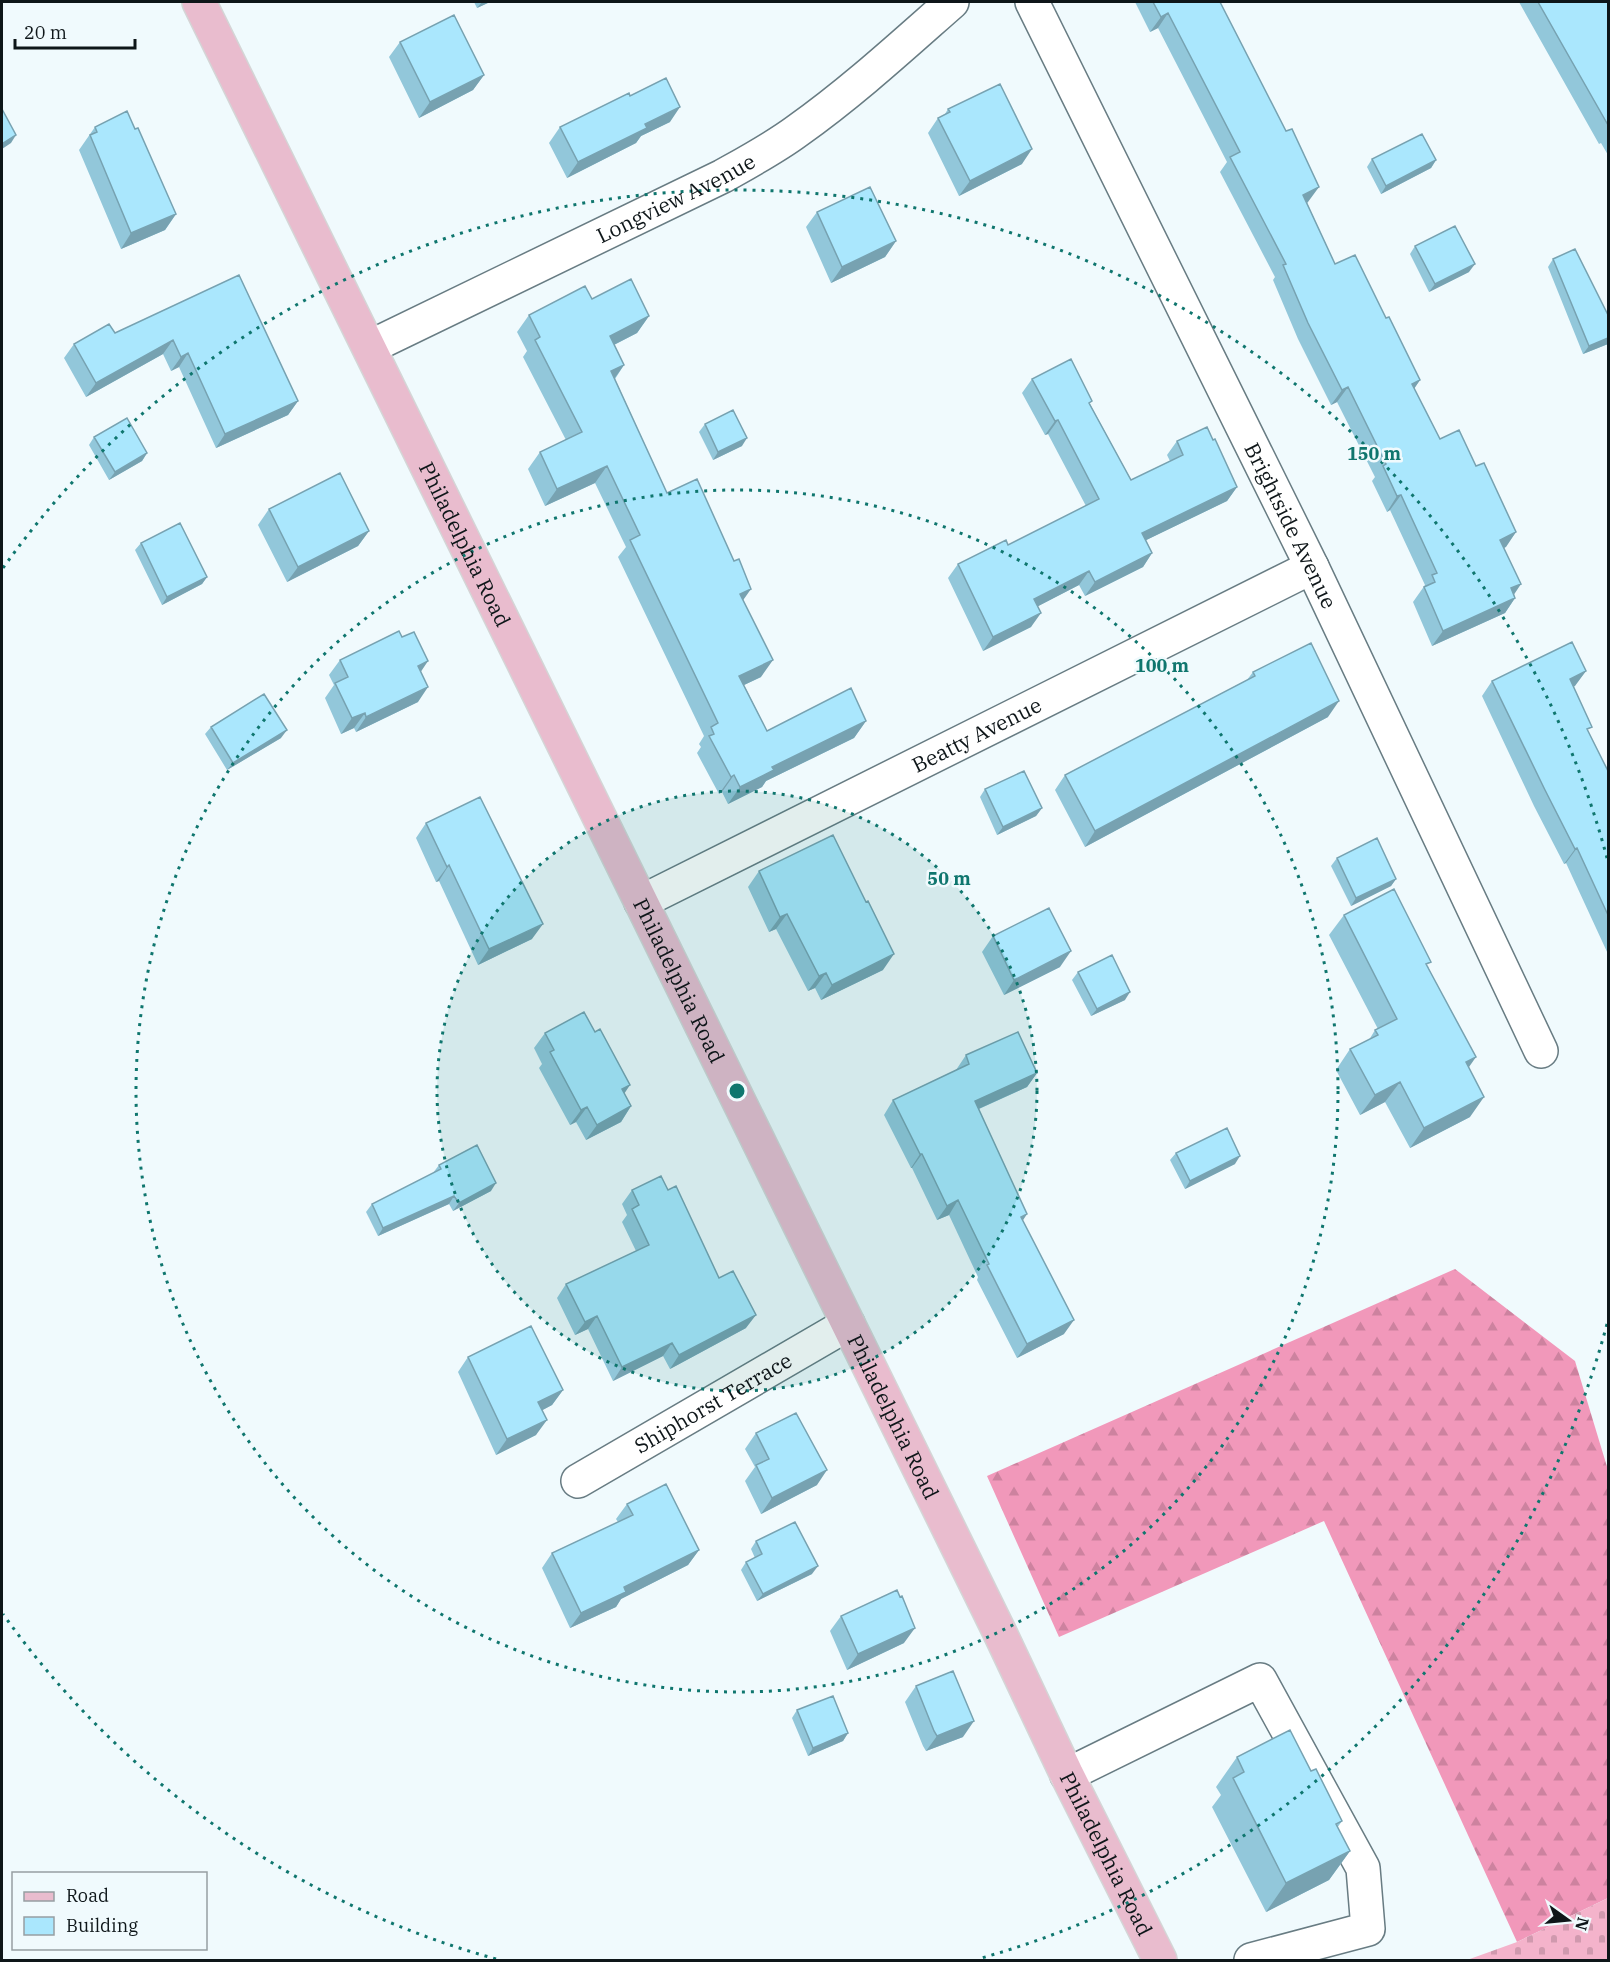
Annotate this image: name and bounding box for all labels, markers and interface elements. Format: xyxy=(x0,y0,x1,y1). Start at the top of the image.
scale bar xyxy=(15,12,135,50)
text: 20 m xyxy=(24,21,67,44)
street label: Longview Avenue xyxy=(592,147,760,249)
street label: Brightside Avenue xyxy=(1238,438,1344,613)
text: 150 m xyxy=(1347,442,1402,465)
street label: Philadelphia Road xyxy=(413,457,518,631)
text: 100 m xyxy=(1135,654,1190,677)
street label: Beatty Avenue xyxy=(907,690,1046,779)
text: 50 m xyxy=(927,867,971,890)
street label: Philadelphia Road xyxy=(627,893,732,1068)
centre of rings xyxy=(727,1081,747,1101)
street label: Philadelphia Road xyxy=(841,1330,946,1504)
street label: Shiphorst Terrace xyxy=(629,1346,797,1459)
street label: Philadelphia Road xyxy=(1054,1767,1160,1940)
legend xyxy=(12,1872,207,1950)
text: Road xyxy=(66,1884,109,1907)
north arrow xyxy=(1538,1890,1598,1950)
text: Building xyxy=(66,1914,138,1937)
text: N xyxy=(1571,1915,1594,1933)

